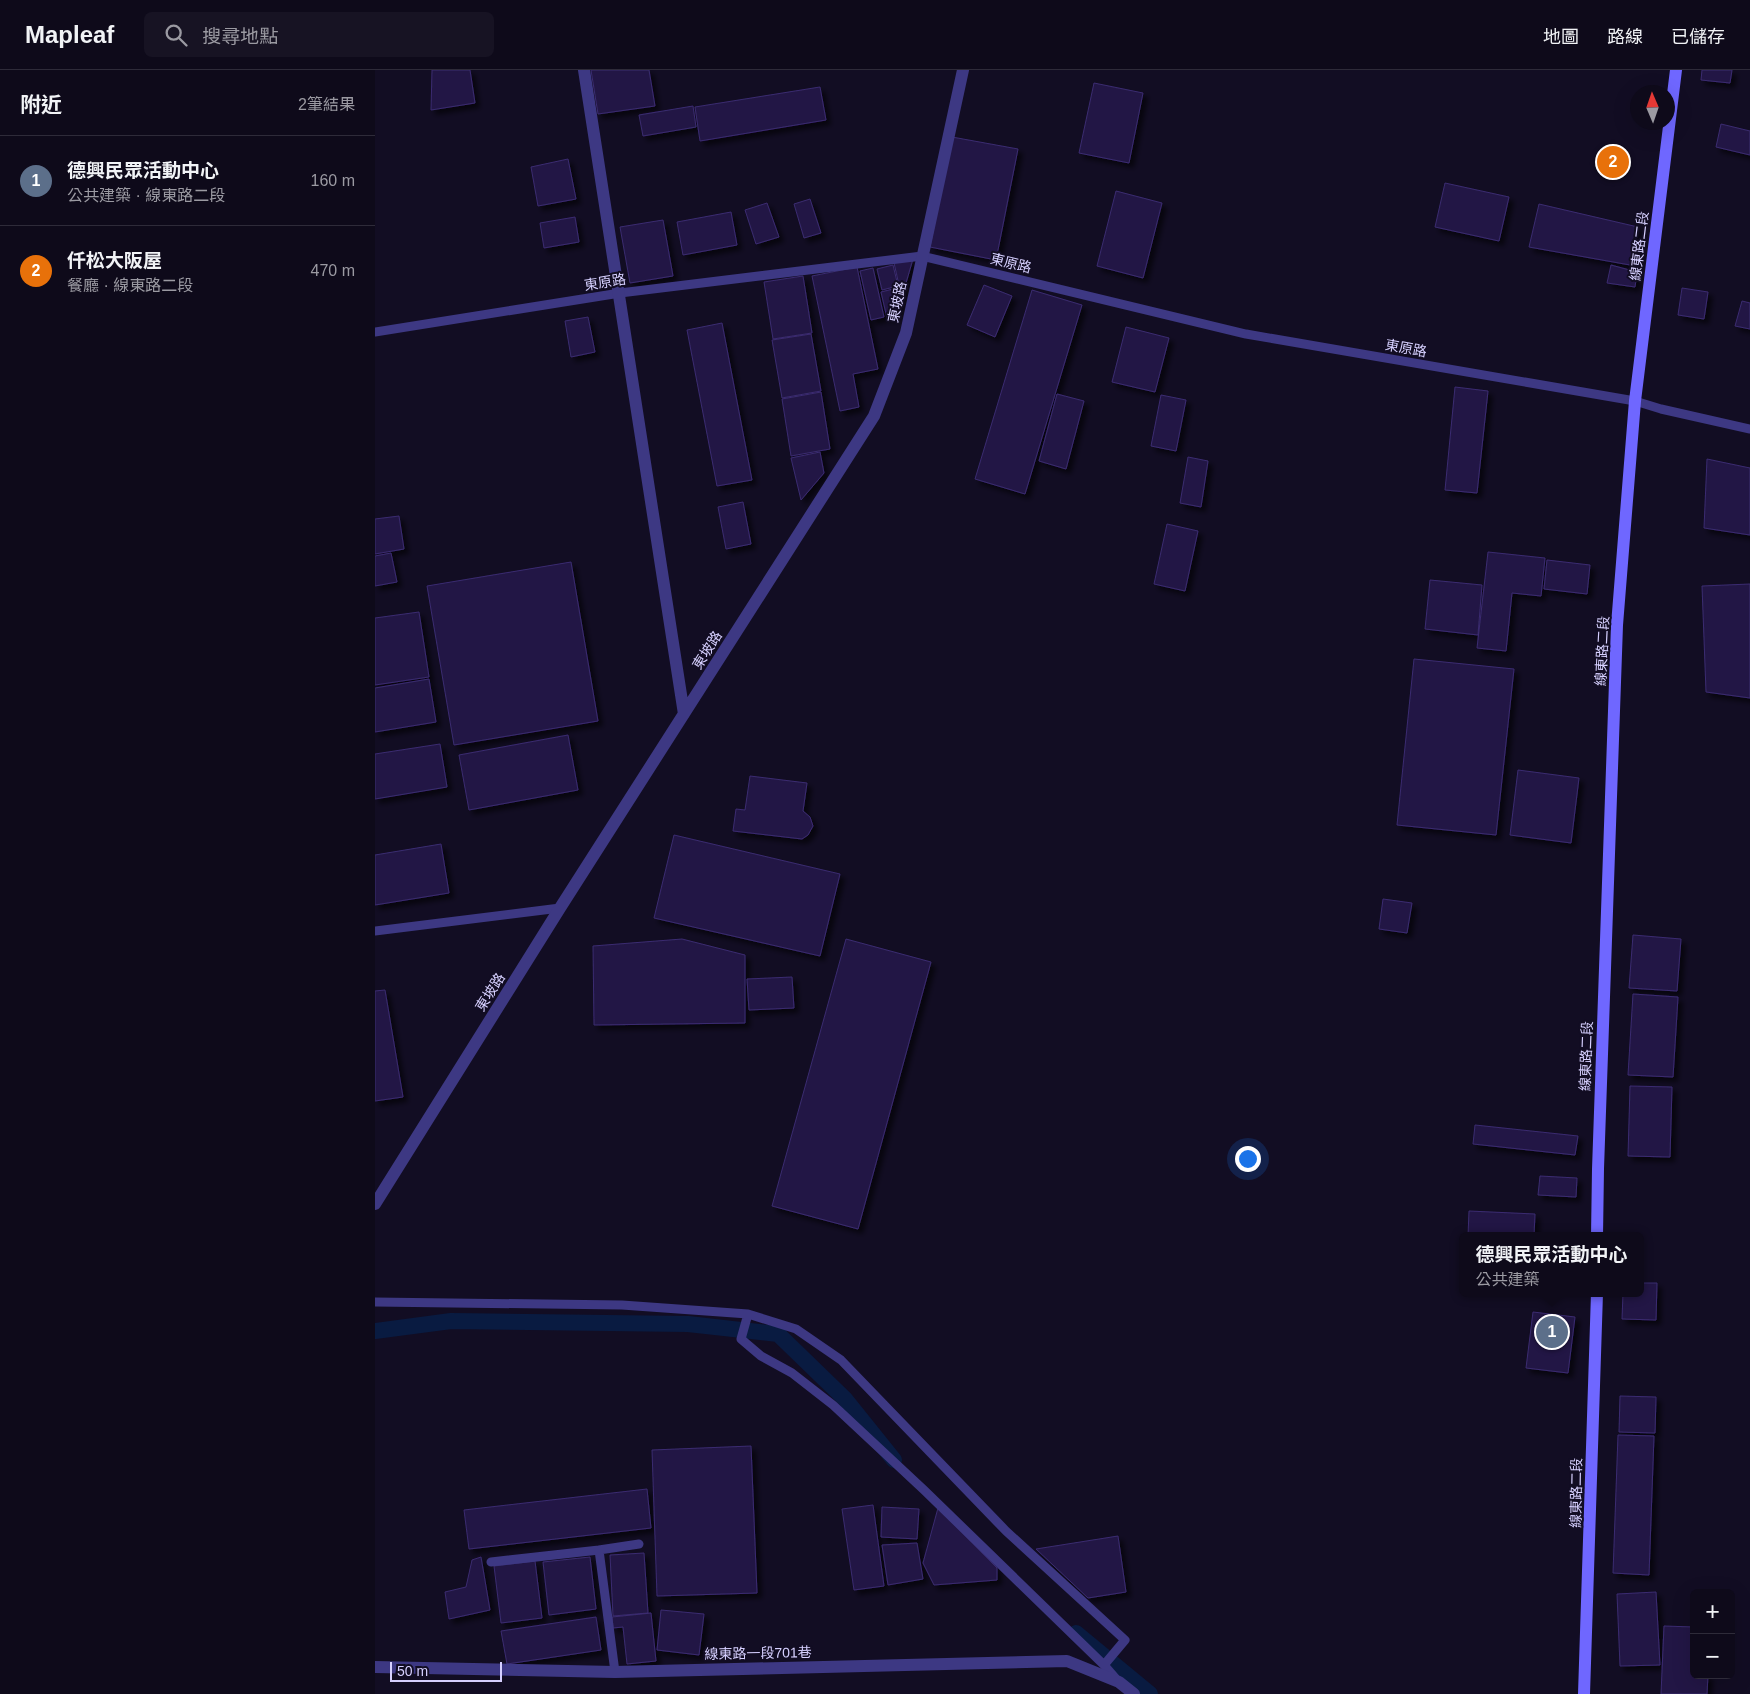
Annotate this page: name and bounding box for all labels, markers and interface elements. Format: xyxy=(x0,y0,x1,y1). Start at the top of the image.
search box xyxy=(144,12,494,57)
text: Mapleaf xyxy=(25,21,114,48)
icon: search xyxy=(162,21,190,49)
text: 搜尋地點 xyxy=(202,26,278,47)
text: 地圖 xyxy=(1543,27,1579,47)
text: 路線 xyxy=(1607,27,1643,47)
text: 已儲存 xyxy=(1671,27,1725,47)
north arrow xyxy=(1630,85,1675,130)
text: 附近 xyxy=(20,93,62,116)
text: 2筆結果 xyxy=(298,96,355,113)
pin: 2 xyxy=(1597,143,1629,181)
text: 德興民眾活動中心 xyxy=(67,160,219,181)
text: 1 xyxy=(32,172,40,189)
text: 160 m xyxy=(311,172,355,189)
text: 公共建築 · 線東路二段 xyxy=(67,187,225,204)
street label: 線東路二段 xyxy=(1627,210,1651,282)
text: 仟松大阪屋 xyxy=(67,250,162,271)
street label: 東原路 xyxy=(989,250,1033,276)
text: 2 xyxy=(32,262,40,279)
text: 470 m xyxy=(311,262,355,279)
street label: 東原路 xyxy=(583,271,627,293)
text: 餐廳 · 線東路二段 xyxy=(67,277,193,294)
street label: 東坡路 xyxy=(885,280,909,324)
street label: 東原路 xyxy=(1384,336,1428,360)
street label: 線東路二段 xyxy=(1592,616,1612,686)
street label: 東坡路 xyxy=(689,628,725,672)
street label: 東坡路 xyxy=(472,970,508,1014)
street label: 線東路二段 xyxy=(1577,1021,1595,1091)
your location xyxy=(1235,1146,1261,1172)
popup xyxy=(1459,1232,1644,1297)
text: 德興民眾活動中心 xyxy=(1475,1244,1628,1265)
text: 公共建築 xyxy=(1475,1271,1540,1288)
pin: 1 xyxy=(1536,1313,1568,1351)
street label: 線東路二段 xyxy=(1567,1458,1585,1528)
map controls xyxy=(1690,1589,1735,1679)
button: + xyxy=(1690,1589,1735,1634)
button: − xyxy=(1690,1634,1735,1679)
street label: 線東路一段701巷 xyxy=(704,1644,812,1662)
scale bar xyxy=(390,1659,503,1682)
text: 50 m xyxy=(397,1663,428,1679)

